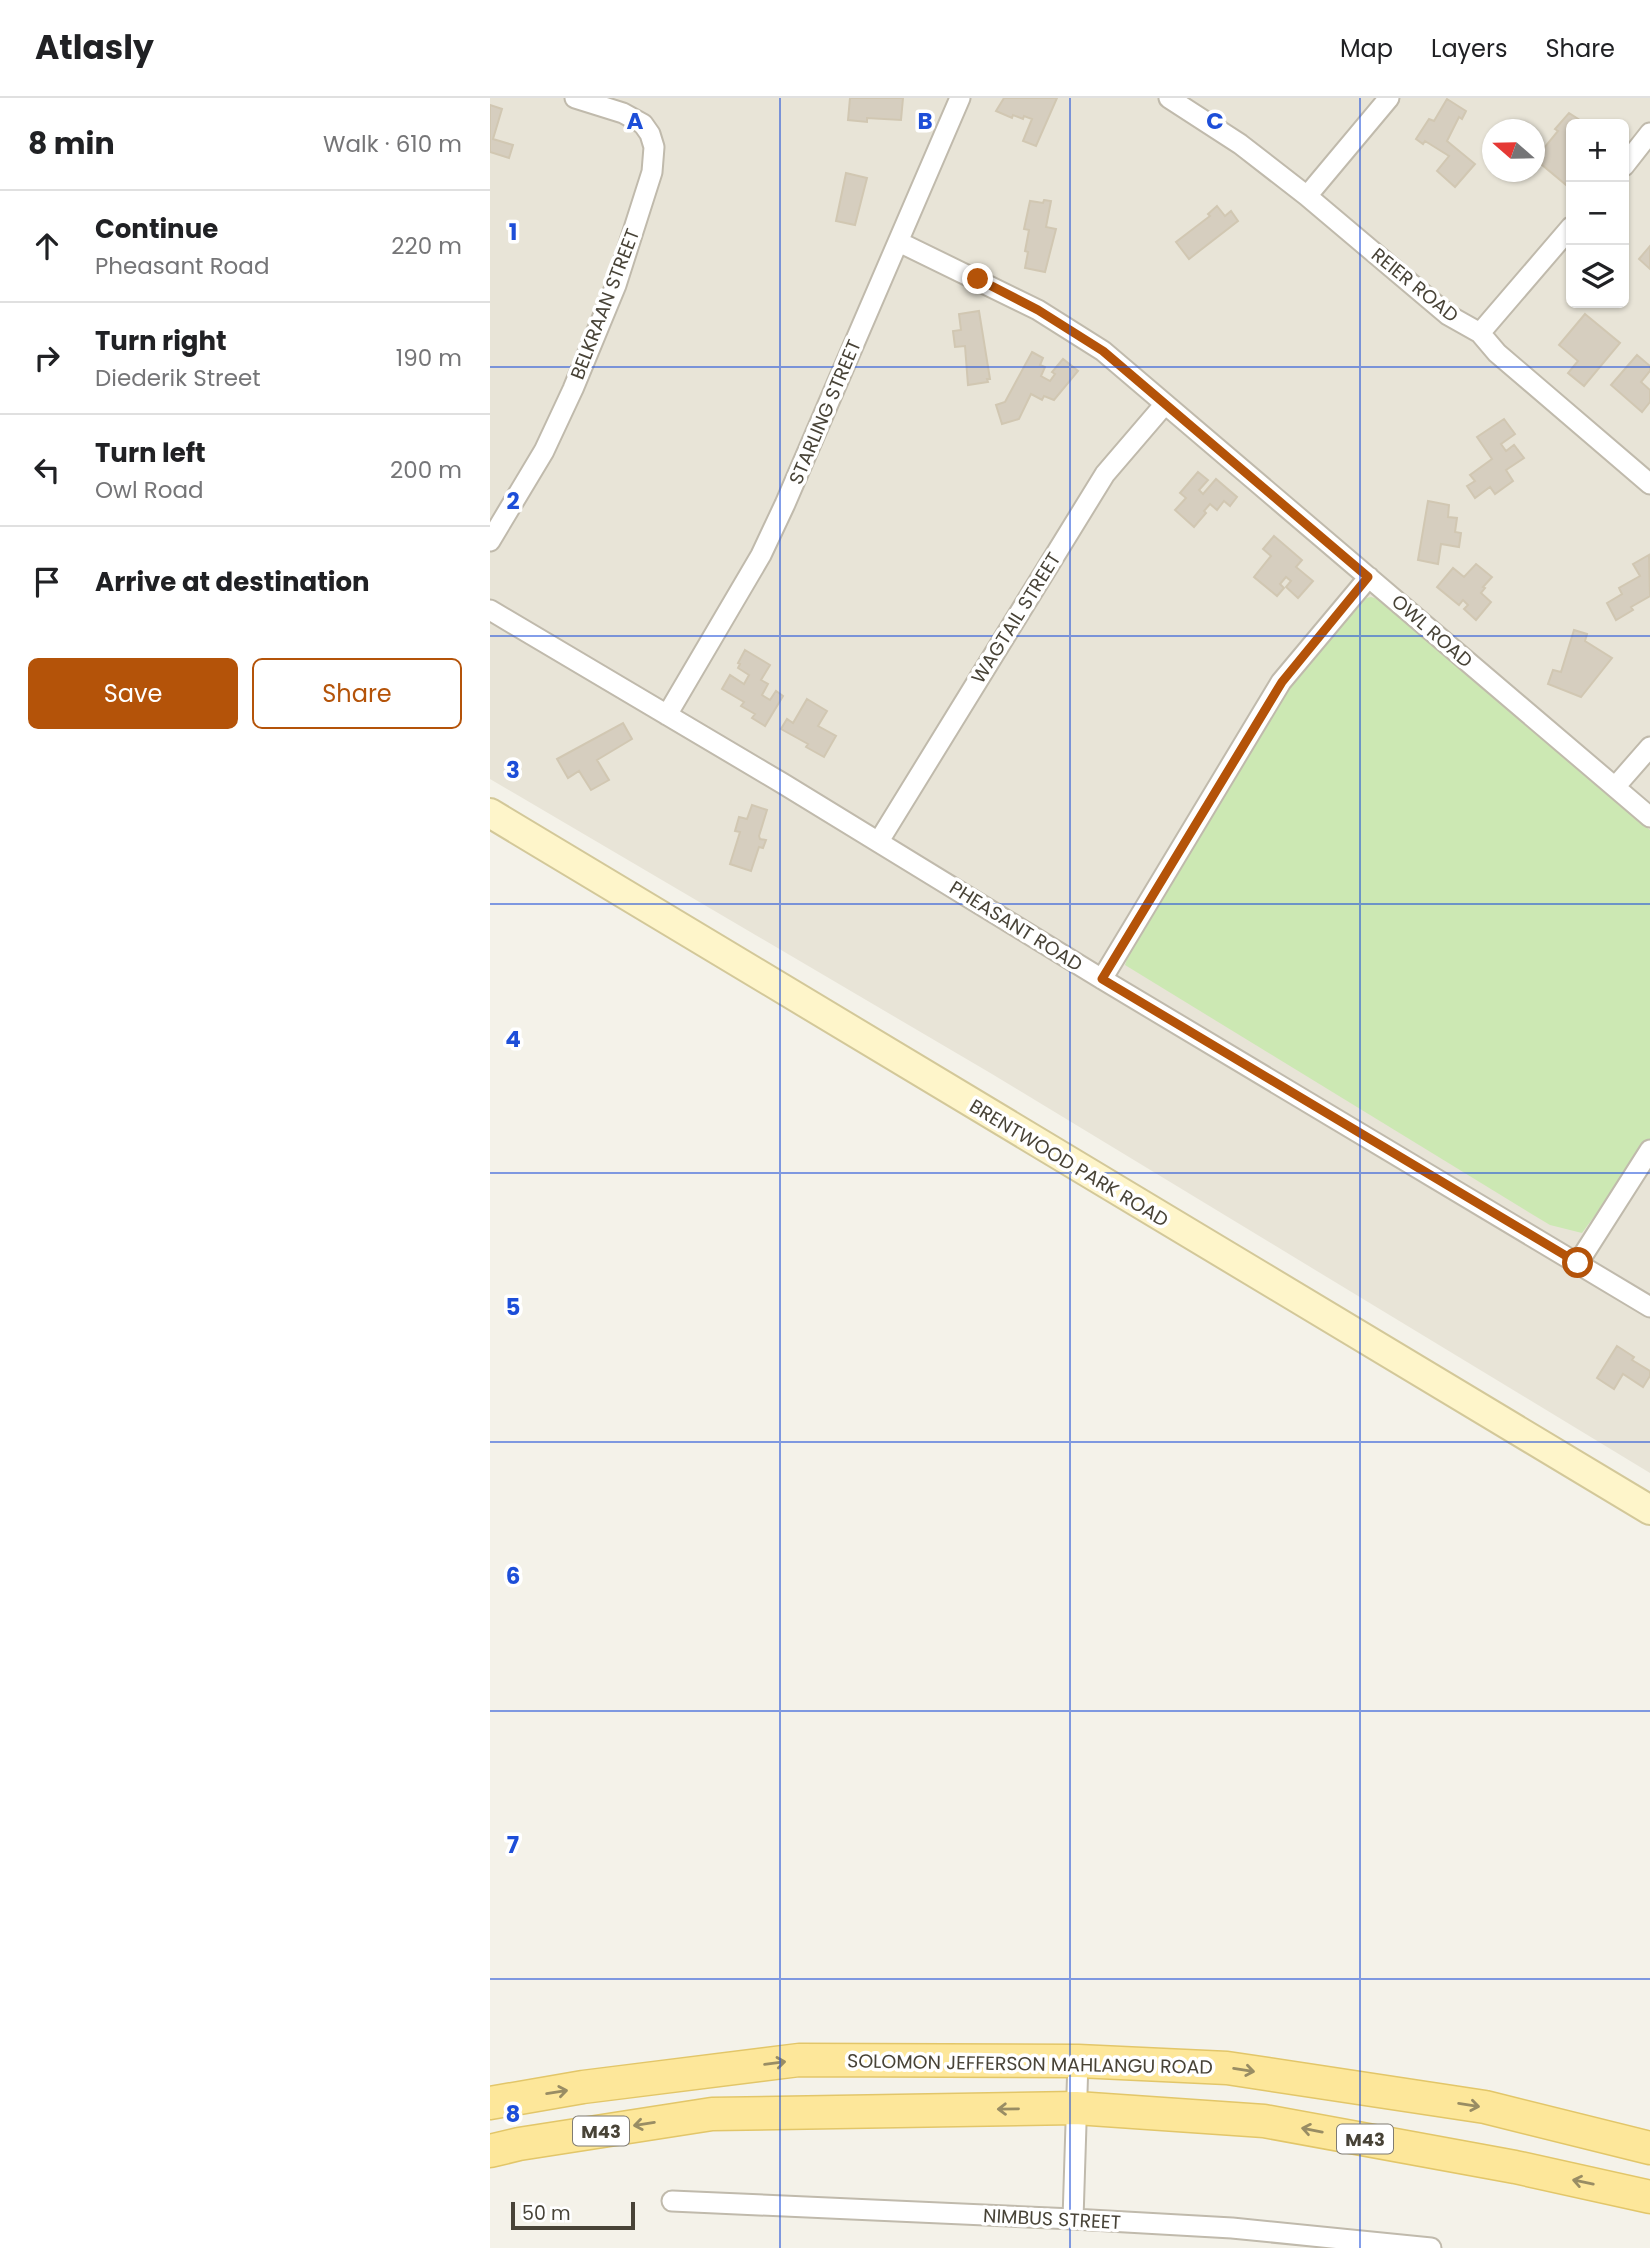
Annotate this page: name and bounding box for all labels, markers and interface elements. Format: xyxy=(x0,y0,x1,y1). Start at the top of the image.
text: Atlasly xyxy=(35,24,154,71)
text: Map xyxy=(1340,32,1393,65)
text: Layers xyxy=(1431,32,1507,65)
text: Share xyxy=(1545,32,1615,65)
text: A xyxy=(627,105,644,137)
text: B xyxy=(917,105,933,137)
text: C xyxy=(1206,105,1224,137)
north arrow xyxy=(1482,119,1545,182)
map controls xyxy=(1566,119,1629,308)
button: + xyxy=(1566,119,1629,182)
text: 8 min xyxy=(28,122,115,165)
text: Walk · 610 m xyxy=(323,128,462,160)
button: − xyxy=(1566,182,1629,245)
text: Continue xyxy=(95,211,218,247)
text: 1 xyxy=(509,216,517,248)
street label: BELKRAAN STREET xyxy=(564,225,646,383)
icon: ahead xyxy=(28,227,66,265)
text: 220 m xyxy=(391,230,462,262)
street label: REIER ROAD xyxy=(1366,241,1464,329)
button: layers xyxy=(1566,245,1629,308)
text: Pheasant Road xyxy=(95,250,269,282)
route end xyxy=(962,263,993,294)
text: Turn right xyxy=(95,323,227,359)
street label: STARLING STREET xyxy=(782,336,868,488)
icon: right xyxy=(28,339,66,377)
text: 190 m xyxy=(396,342,462,374)
text: Diederik Street xyxy=(95,362,261,394)
text: Turn left xyxy=(95,435,206,471)
icon: left xyxy=(28,451,66,489)
text: 200 m xyxy=(390,454,462,486)
text: Owl Road xyxy=(95,474,204,506)
text: 2 xyxy=(506,485,520,517)
street label: WAGTAIL STREET xyxy=(965,547,1067,689)
icon: arrive xyxy=(28,563,66,601)
text: Arrive at destination xyxy=(95,564,370,600)
street label: OWL ROAD xyxy=(1386,588,1478,674)
button: Save xyxy=(28,658,238,729)
button: Share xyxy=(252,658,462,729)
text: 3 xyxy=(506,754,520,786)
street label: PHEASANT ROAD xyxy=(944,874,1088,978)
text: 4 xyxy=(505,1023,521,1055)
street label: BRENTWOOD PARK ROAD xyxy=(964,1093,1174,1233)
route start xyxy=(1562,1247,1593,1278)
text: 5 xyxy=(506,1291,520,1323)
text: 6 xyxy=(506,1560,520,1592)
text: 7 xyxy=(507,1829,519,1861)
street label: SOLOMON JEFFERSON MAHLANGU ROAD xyxy=(847,2047,1213,2081)
one-way arrow xyxy=(763,2056,786,2069)
one-way arrow xyxy=(1232,2064,1255,2077)
one-way arrow xyxy=(545,2085,568,2098)
text: 8 xyxy=(506,2098,520,2130)
one-way arrow xyxy=(1457,2099,1479,2112)
one-way arrow xyxy=(997,2102,1020,2116)
road number: M43 xyxy=(573,2117,629,2146)
one-way arrow xyxy=(633,2118,656,2131)
one-way arrow xyxy=(1301,2122,1324,2136)
road number: M43 xyxy=(1337,2124,1393,2154)
one-way arrow xyxy=(1572,2175,1595,2189)
scale bar xyxy=(511,2199,635,2231)
text: 50 m xyxy=(522,2200,571,2227)
street label: NIMBUS STREET xyxy=(982,2202,1122,2236)

